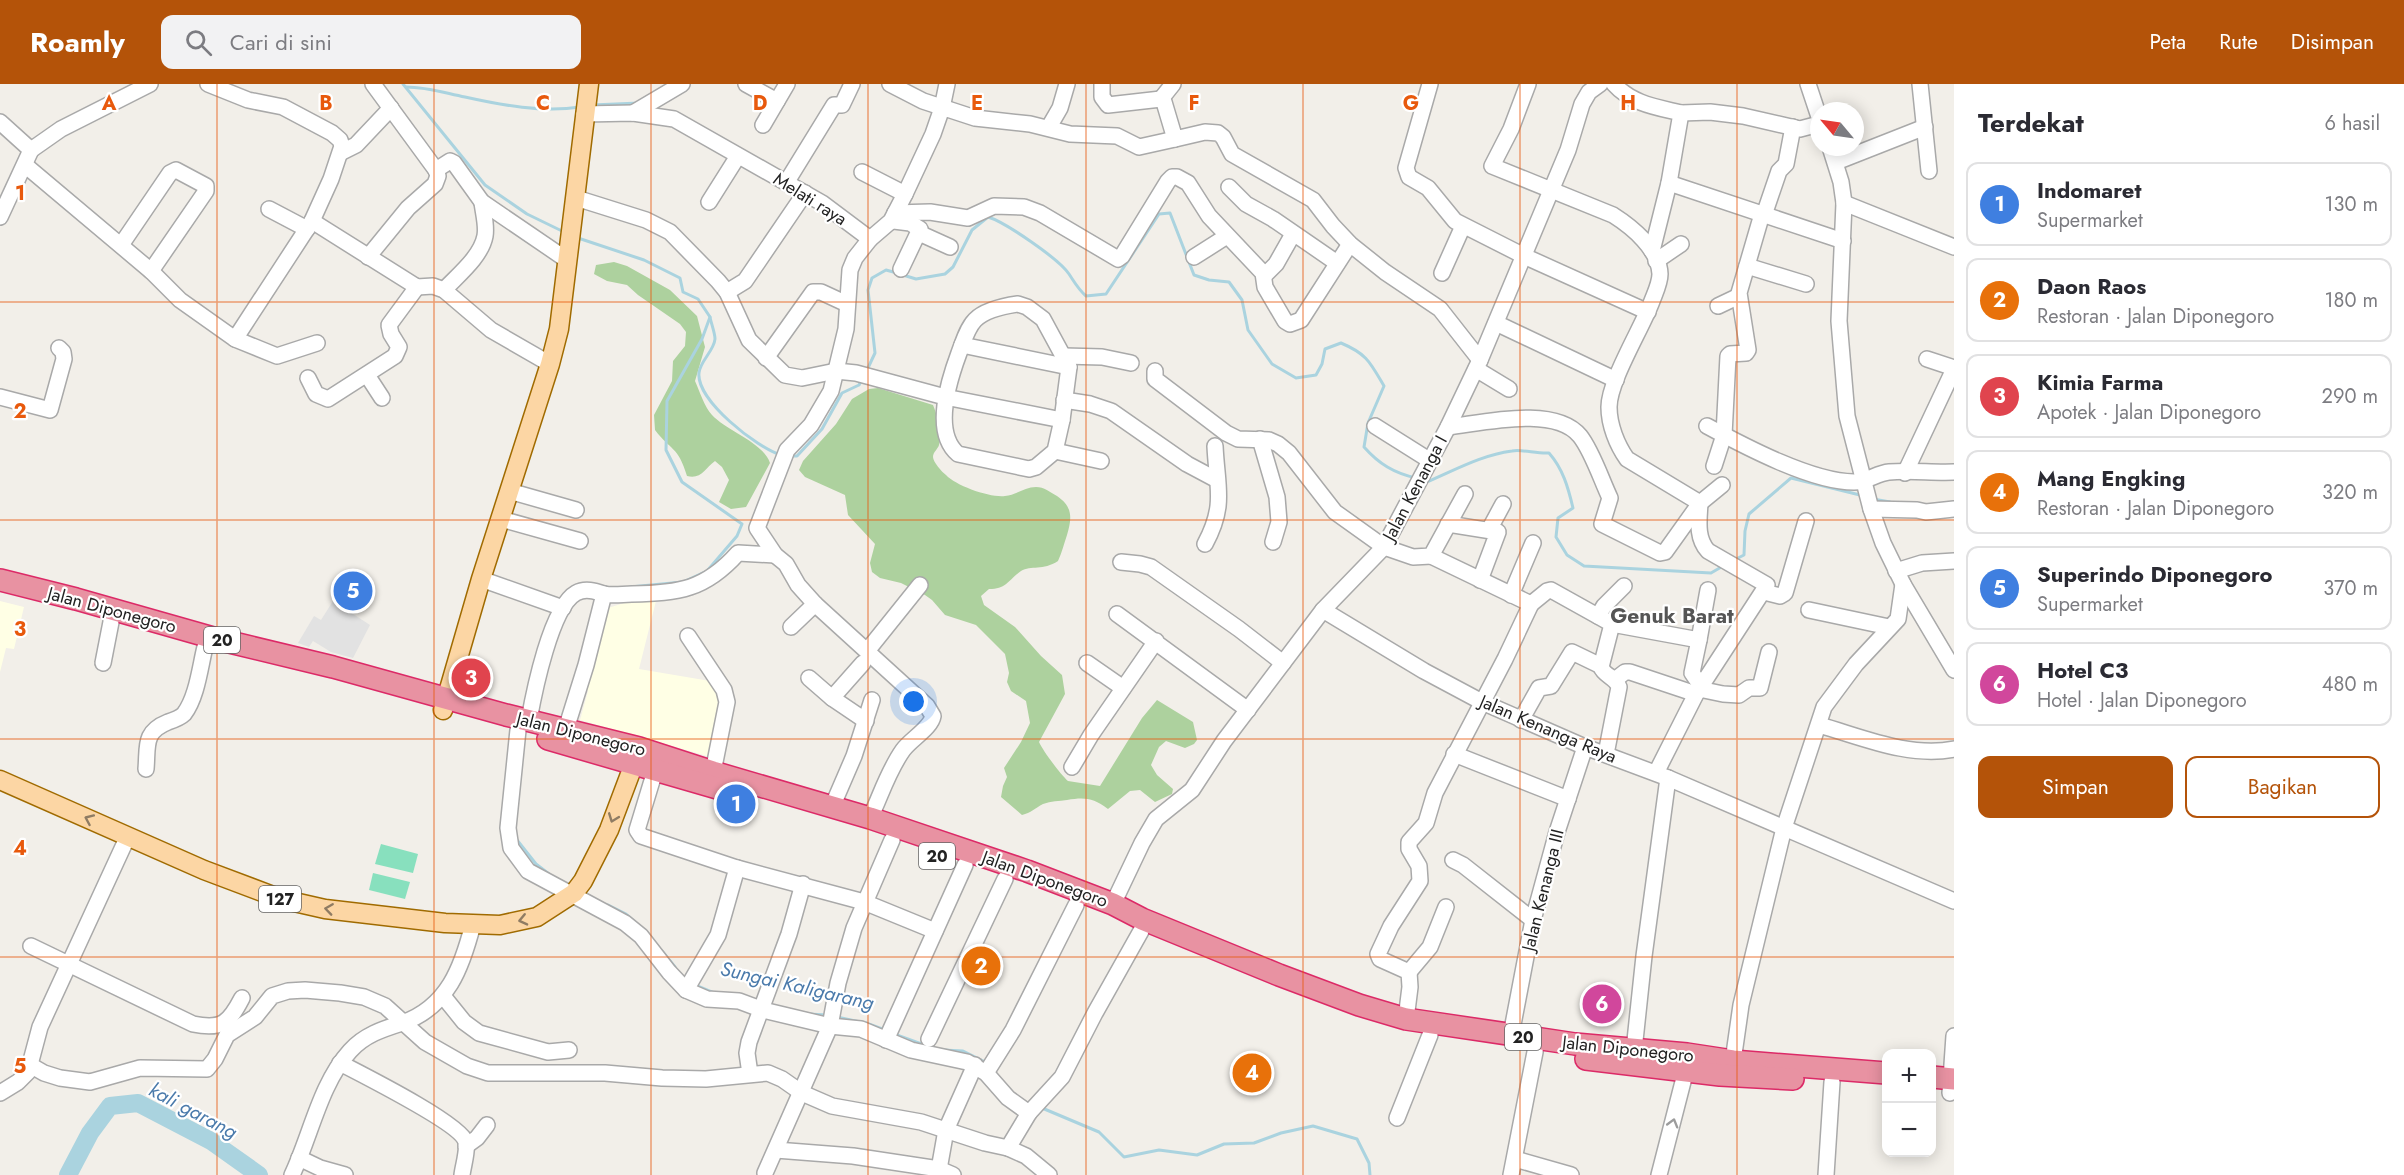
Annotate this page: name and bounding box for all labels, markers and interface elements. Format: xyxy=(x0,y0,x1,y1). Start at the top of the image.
search box xyxy=(161,15,581,69)
text: Roamly xyxy=(30,22,125,63)
icon: search xyxy=(182,26,215,59)
text: Cari di sini xyxy=(230,26,332,58)
text: Peta xyxy=(2149,27,2186,57)
text: Rute xyxy=(2219,27,2258,57)
text: Disimpan xyxy=(2291,27,2374,57)
text: A xyxy=(101,89,117,118)
text: B xyxy=(319,89,333,118)
text: C xyxy=(536,89,550,118)
text: D xyxy=(753,89,767,118)
text: E xyxy=(971,89,983,118)
text: F xyxy=(1188,89,1200,118)
text: G xyxy=(1403,89,1419,118)
text: H xyxy=(1620,89,1636,118)
north arrow xyxy=(1810,102,1864,156)
text: Terdekat xyxy=(1978,104,2084,142)
text: 6 hasil xyxy=(2325,109,2380,138)
street label: Melati raya xyxy=(768,166,852,232)
text: Indomaret xyxy=(2037,174,2141,206)
text: 1 xyxy=(15,179,25,208)
text: 1 xyxy=(1994,190,2005,219)
text: 130 m xyxy=(2324,190,2378,219)
text: Supermarket xyxy=(2037,206,2143,235)
text: Daon Raos xyxy=(2037,270,2146,302)
text: 2 xyxy=(1993,286,2006,315)
text: 180 m xyxy=(2324,286,2378,315)
text: Restoran · Jalan Diponegoro xyxy=(2037,302,2274,331)
text: Kimia Farma xyxy=(2037,366,2163,398)
text: 3 xyxy=(1993,382,2006,411)
text: 290 m xyxy=(2322,382,2378,411)
text: 2 xyxy=(13,397,27,426)
text: Apotek · Jalan Diponegoro xyxy=(2037,398,2261,427)
street label: Jalan Kenanga I xyxy=(1375,431,1454,547)
text: Mang Engking xyxy=(2037,462,2185,494)
text: 4 xyxy=(1993,478,2006,507)
text: 320 m xyxy=(2322,478,2378,507)
text: Restoran · Jalan Diponegoro xyxy=(2037,494,2274,523)
text: Superindo Diponegoro xyxy=(2037,558,2273,590)
pin: 5 xyxy=(334,568,372,614)
text: 5 xyxy=(1993,574,2006,603)
text: 370 m xyxy=(2323,574,2378,603)
street label: Jalan Diponegoro xyxy=(43,580,179,640)
text: Supermarket xyxy=(2037,590,2143,619)
district label: Genuk Barat xyxy=(1610,601,1734,631)
text: 3 xyxy=(14,615,26,644)
road number: 20 xyxy=(204,627,240,653)
text: Hotel C3 xyxy=(2037,654,2129,686)
pin: 3 xyxy=(452,656,490,700)
text: 6 xyxy=(1993,670,2006,699)
text: 480 m xyxy=(2322,670,2378,699)
text: Hotel · Jalan Diponegoro xyxy=(2037,686,2247,715)
your location xyxy=(899,687,928,716)
street label: Jalan Kenanga Raya xyxy=(1474,688,1621,770)
street label: Jalan Diponegoro xyxy=(512,705,648,763)
button: Simpan xyxy=(1978,756,2173,818)
button: Bagikan xyxy=(2185,756,2380,818)
pin: 1 xyxy=(716,782,756,826)
one-way arrow xyxy=(608,812,621,823)
one-way arrow xyxy=(84,814,95,826)
street label: Jalan Kenanga III xyxy=(1515,826,1571,956)
text: 4 xyxy=(13,834,27,863)
road number: 20 xyxy=(919,843,955,869)
street label: Jalan Diponegoro xyxy=(977,843,1112,914)
road number: 127 xyxy=(259,886,301,912)
one-way arrow xyxy=(325,904,334,916)
one-way arrow xyxy=(518,913,528,926)
pin: 2 xyxy=(962,944,1000,988)
water label: Sungai Kaligarang xyxy=(717,954,877,1018)
pin: 6 xyxy=(1582,982,1622,1026)
road number: 20 xyxy=(1505,1024,1541,1050)
street label: Jalan Diponegoro xyxy=(1559,1029,1695,1069)
map controls xyxy=(1882,1049,1936,1157)
button: + xyxy=(1882,1049,1936,1103)
pin: 4 xyxy=(1232,1050,1272,1096)
text: 5 xyxy=(14,1052,27,1081)
water label: kali garang xyxy=(144,1076,242,1146)
button: − xyxy=(1882,1103,1936,1157)
one-way arrow xyxy=(1666,1118,1678,1129)

